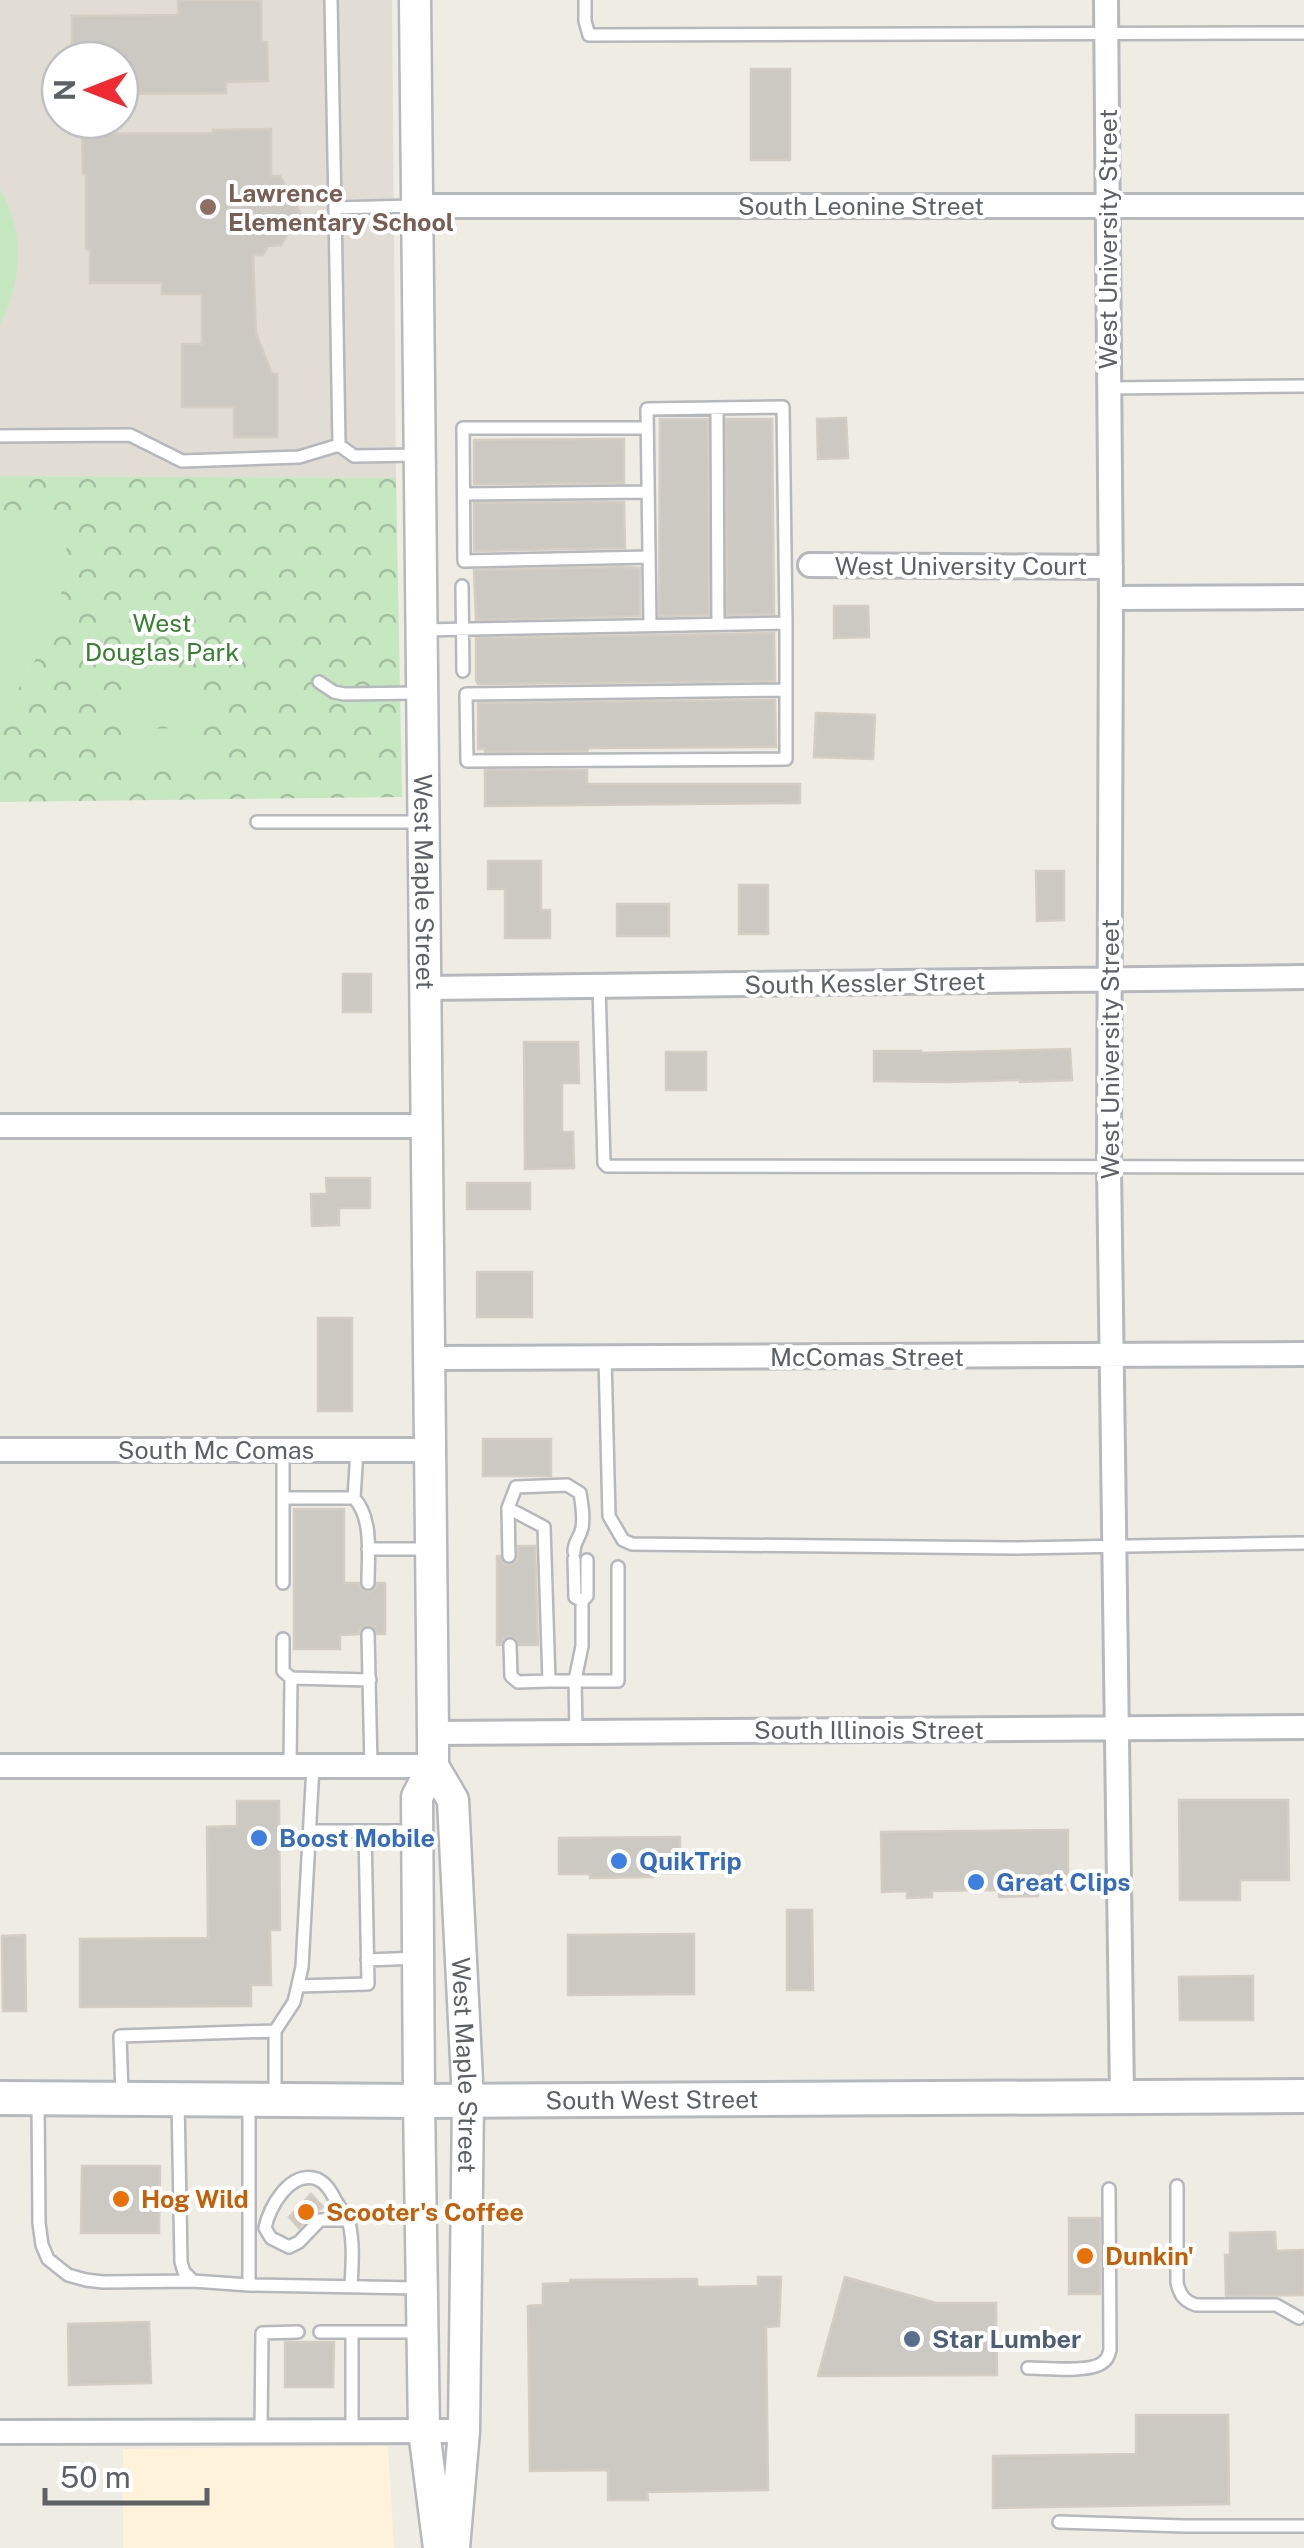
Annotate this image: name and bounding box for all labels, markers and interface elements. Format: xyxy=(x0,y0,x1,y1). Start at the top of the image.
north arrow xyxy=(40,40,140,140)
text: N xyxy=(48,79,81,101)
street label: West University Street xyxy=(1093,109,1123,369)
place label: Lawrence Elementary School xyxy=(228,178,454,237)
street label: South Leonine Street xyxy=(738,191,984,221)
marker: Lawrence Elementary School xyxy=(197,196,219,218)
street label: West University Court xyxy=(835,551,1087,581)
park label: West Douglas Park xyxy=(85,608,239,667)
street label: West Maple Street xyxy=(408,774,440,990)
street label: West University Street xyxy=(1095,919,1125,1179)
street label: South Kessler Street xyxy=(744,966,986,1000)
street label: McComas Street xyxy=(770,1342,964,1372)
street label: South Mc Comas xyxy=(118,1435,314,1465)
street label: South Illinois Street xyxy=(754,1715,984,1745)
place label: Boost Mobile xyxy=(279,1823,435,1853)
marker: Boost Mobile xyxy=(248,1827,270,1849)
place label: QuikTrip xyxy=(639,1846,742,1876)
marker: QuikTrip xyxy=(608,1850,630,1872)
place label: Great Clips xyxy=(996,1867,1130,1897)
marker: Great Clips xyxy=(965,1871,987,1893)
street label: West Maple Street xyxy=(446,1957,483,2173)
street label: South West Street xyxy=(545,2084,759,2115)
place label: Hog Wild xyxy=(141,2184,249,2214)
marker: Hog Wild xyxy=(110,2188,132,2210)
place label: Scooter's Coffee xyxy=(326,2197,524,2227)
marker: Scooter's Coffee xyxy=(295,2201,317,2223)
place label: Dunkin' xyxy=(1105,2241,1194,2271)
marker: Dunkin' xyxy=(1074,2245,1096,2267)
place label: Star Lumber xyxy=(932,2324,1081,2354)
marker: Star Lumber xyxy=(901,2328,923,2350)
scale bar xyxy=(45,2443,208,2505)
text: 50 m xyxy=(60,2459,131,2495)

